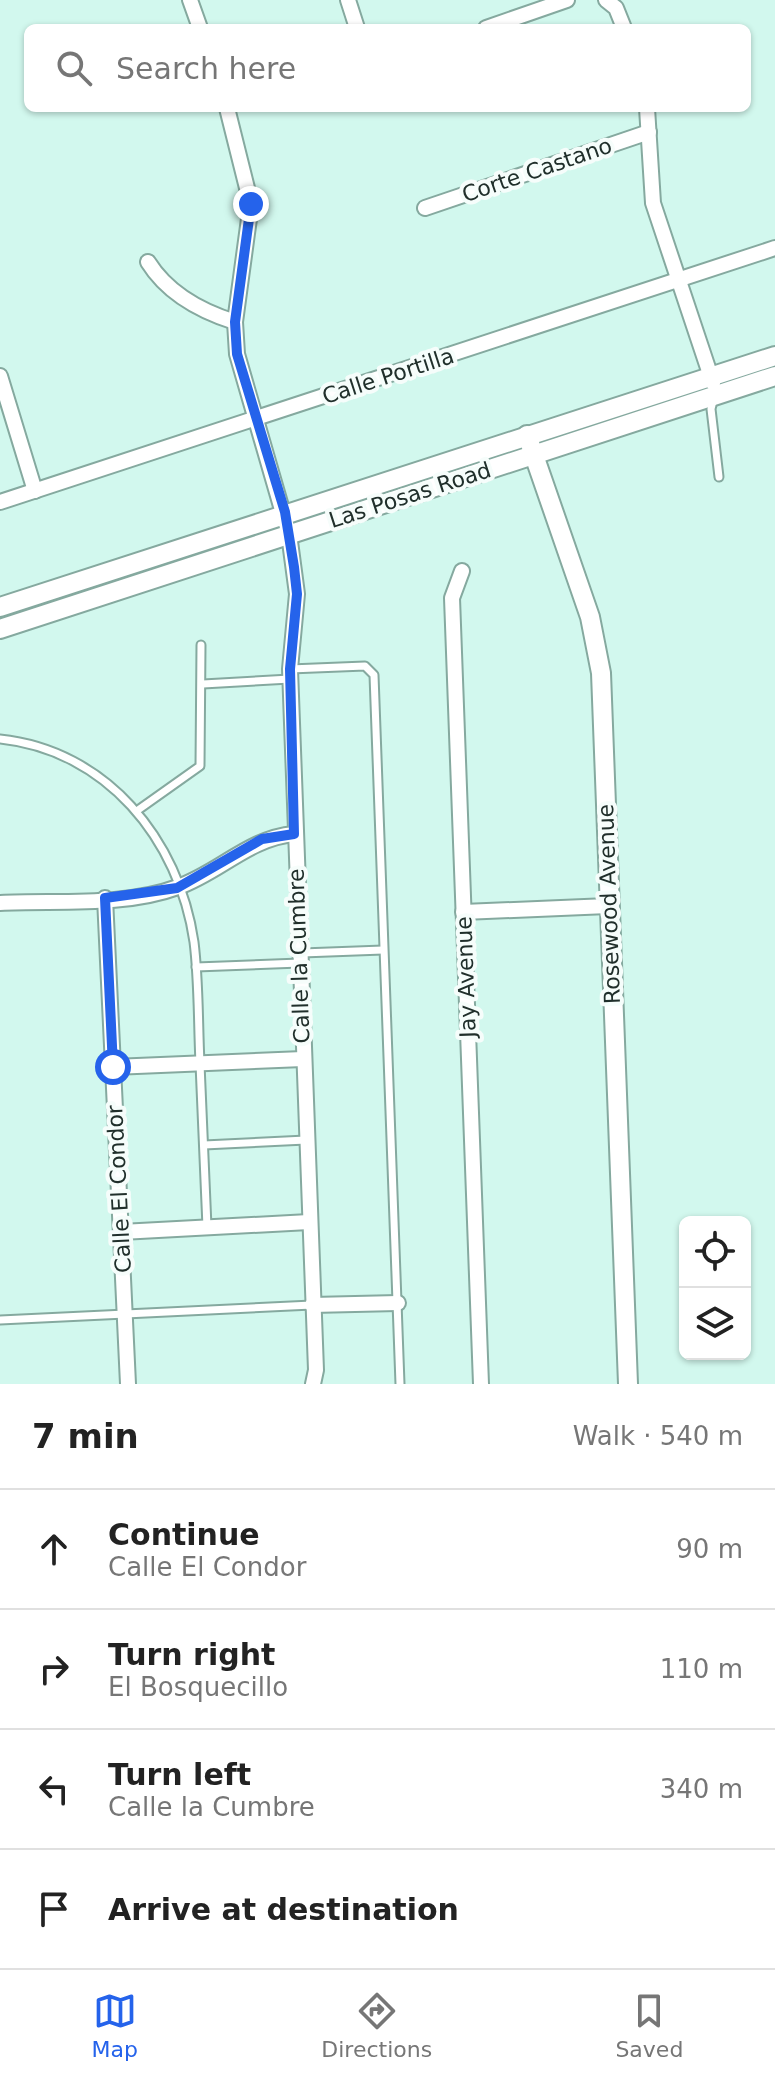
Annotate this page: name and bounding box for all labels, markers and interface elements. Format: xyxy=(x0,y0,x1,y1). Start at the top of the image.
search box xyxy=(24,24,751,112)
icon: search xyxy=(52,46,96,90)
text: Search here xyxy=(116,51,296,86)
street label: Corte Castano xyxy=(459,133,615,207)
route end xyxy=(233,186,269,222)
street label: Calle Portilla xyxy=(319,343,457,409)
street label: Las Posas Road xyxy=(326,457,494,533)
street label: Rosewood Avenue xyxy=(593,803,625,1005)
street label: Calle la Cumbre xyxy=(283,868,315,1044)
street label: Jay Avenue xyxy=(451,916,481,1040)
route start xyxy=(95,1049,131,1085)
street label: Calle El Condor xyxy=(102,1104,136,1273)
map controls xyxy=(679,1216,751,1360)
button: locate xyxy=(679,1216,751,1288)
button: layers xyxy=(679,1288,751,1360)
text: 7 min xyxy=(32,1416,139,1456)
text: Walk · 540 m xyxy=(573,1421,743,1451)
text: Continue xyxy=(108,1517,260,1552)
icon: ahead xyxy=(32,1527,76,1571)
text: 90 m xyxy=(676,1534,743,1564)
text: Calle El Condor xyxy=(108,1552,306,1582)
text: Turn right xyxy=(108,1637,275,1672)
icon: right xyxy=(32,1647,76,1691)
text: 110 m xyxy=(660,1654,743,1684)
text: El Bosquecillo xyxy=(108,1672,288,1702)
text: Turn left xyxy=(108,1757,251,1792)
icon: left xyxy=(32,1767,76,1811)
text: 340 m xyxy=(660,1774,743,1804)
text: Calle la Cumbre xyxy=(108,1792,315,1822)
icon: arrive xyxy=(32,1887,76,1931)
text: Arrive at destination xyxy=(108,1892,459,1927)
tab: Map xyxy=(92,1989,138,2062)
tab: Directions xyxy=(321,1989,432,2062)
tab: Saved xyxy=(615,1989,683,2062)

